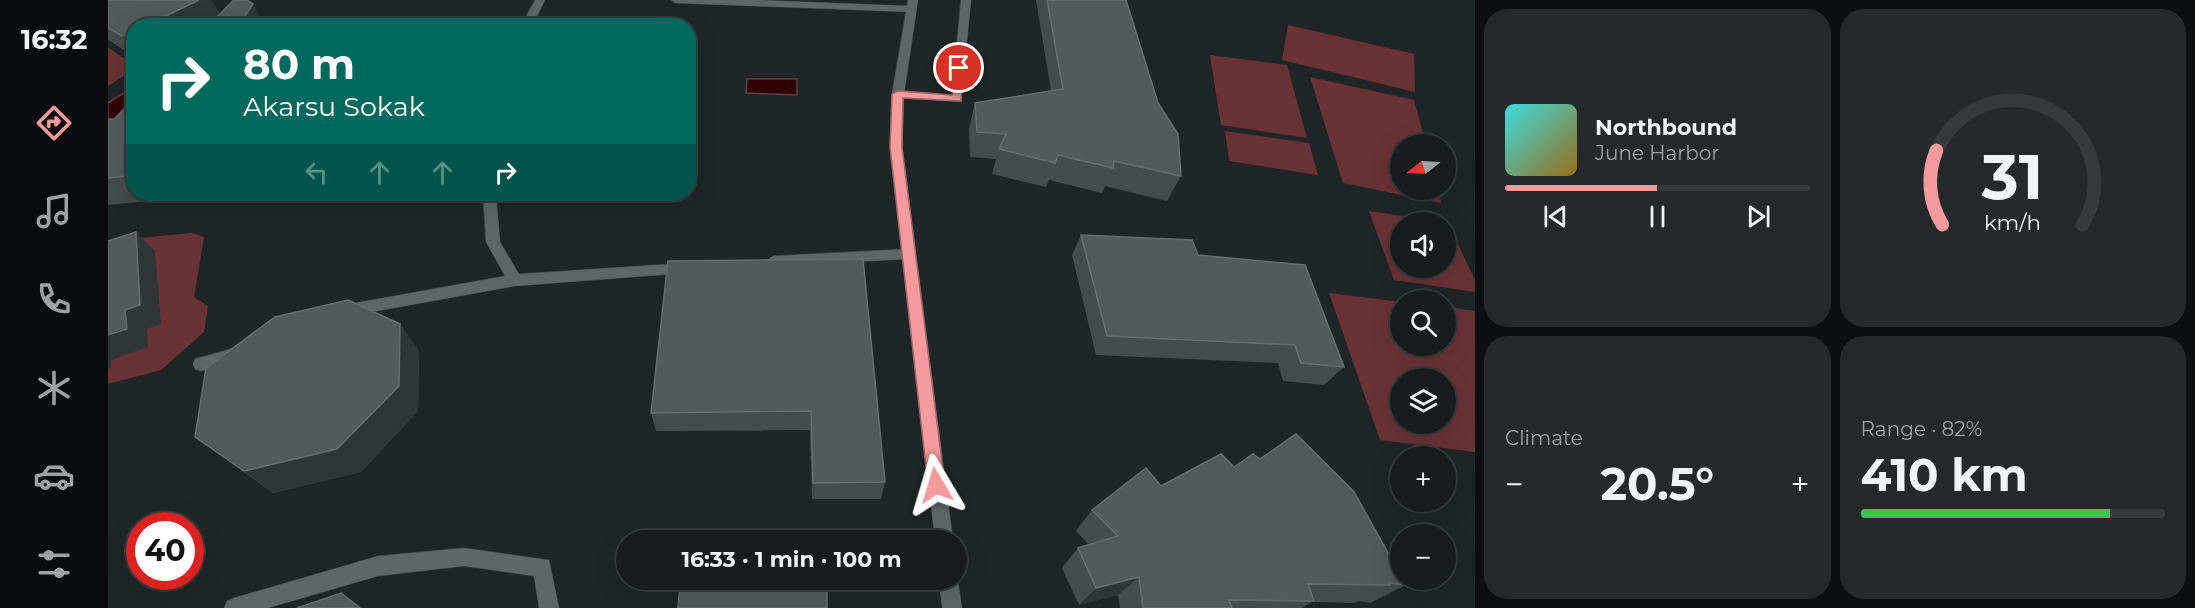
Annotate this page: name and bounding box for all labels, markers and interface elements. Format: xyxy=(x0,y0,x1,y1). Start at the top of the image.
text: 16:32 xyxy=(21,23,87,56)
text: 80 m xyxy=(243,38,355,90)
icon: right xyxy=(144,42,222,120)
pin xyxy=(933,42,984,93)
icon: arrive xyxy=(942,51,975,84)
text: Akarsu Sokak xyxy=(243,90,425,123)
icon: directions xyxy=(33,102,75,144)
text: Northbound xyxy=(1595,114,1737,141)
north arrow xyxy=(1390,134,1456,200)
map controls xyxy=(1390,134,1456,590)
text: 31 xyxy=(1981,139,2043,215)
text: June Harbor xyxy=(1595,141,1719,165)
icon: left xyxy=(300,156,333,189)
icon: ahead xyxy=(363,156,396,189)
icon: ahead xyxy=(426,156,459,189)
icon: right xyxy=(489,156,522,189)
icon: music xyxy=(33,190,75,232)
icon: previous xyxy=(1539,200,1572,233)
icon: pause xyxy=(1641,200,1674,233)
icon: next xyxy=(1742,200,1775,233)
text: km/h xyxy=(1984,210,2041,236)
button: sound xyxy=(1390,212,1456,278)
icon: phone xyxy=(33,278,75,320)
button: search xyxy=(1390,290,1456,356)
icon: climate xyxy=(33,367,75,409)
button: layers xyxy=(1390,368,1456,434)
text: Range · 82% xyxy=(1861,417,1982,441)
text: Climate xyxy=(1505,426,1583,450)
button: + xyxy=(1390,446,1456,512)
text: 410 km xyxy=(1861,447,2028,502)
position arrow xyxy=(904,453,968,517)
icon: car xyxy=(33,455,75,497)
text: 20.5° xyxy=(1600,456,1714,511)
text: − xyxy=(1505,464,1524,504)
text: + xyxy=(1791,464,1810,504)
speed limit sign: 40 xyxy=(126,512,204,590)
button: − xyxy=(1390,524,1456,590)
icon: filters xyxy=(33,543,75,585)
text: 16:33 · 1 min · 100 m xyxy=(681,546,902,573)

